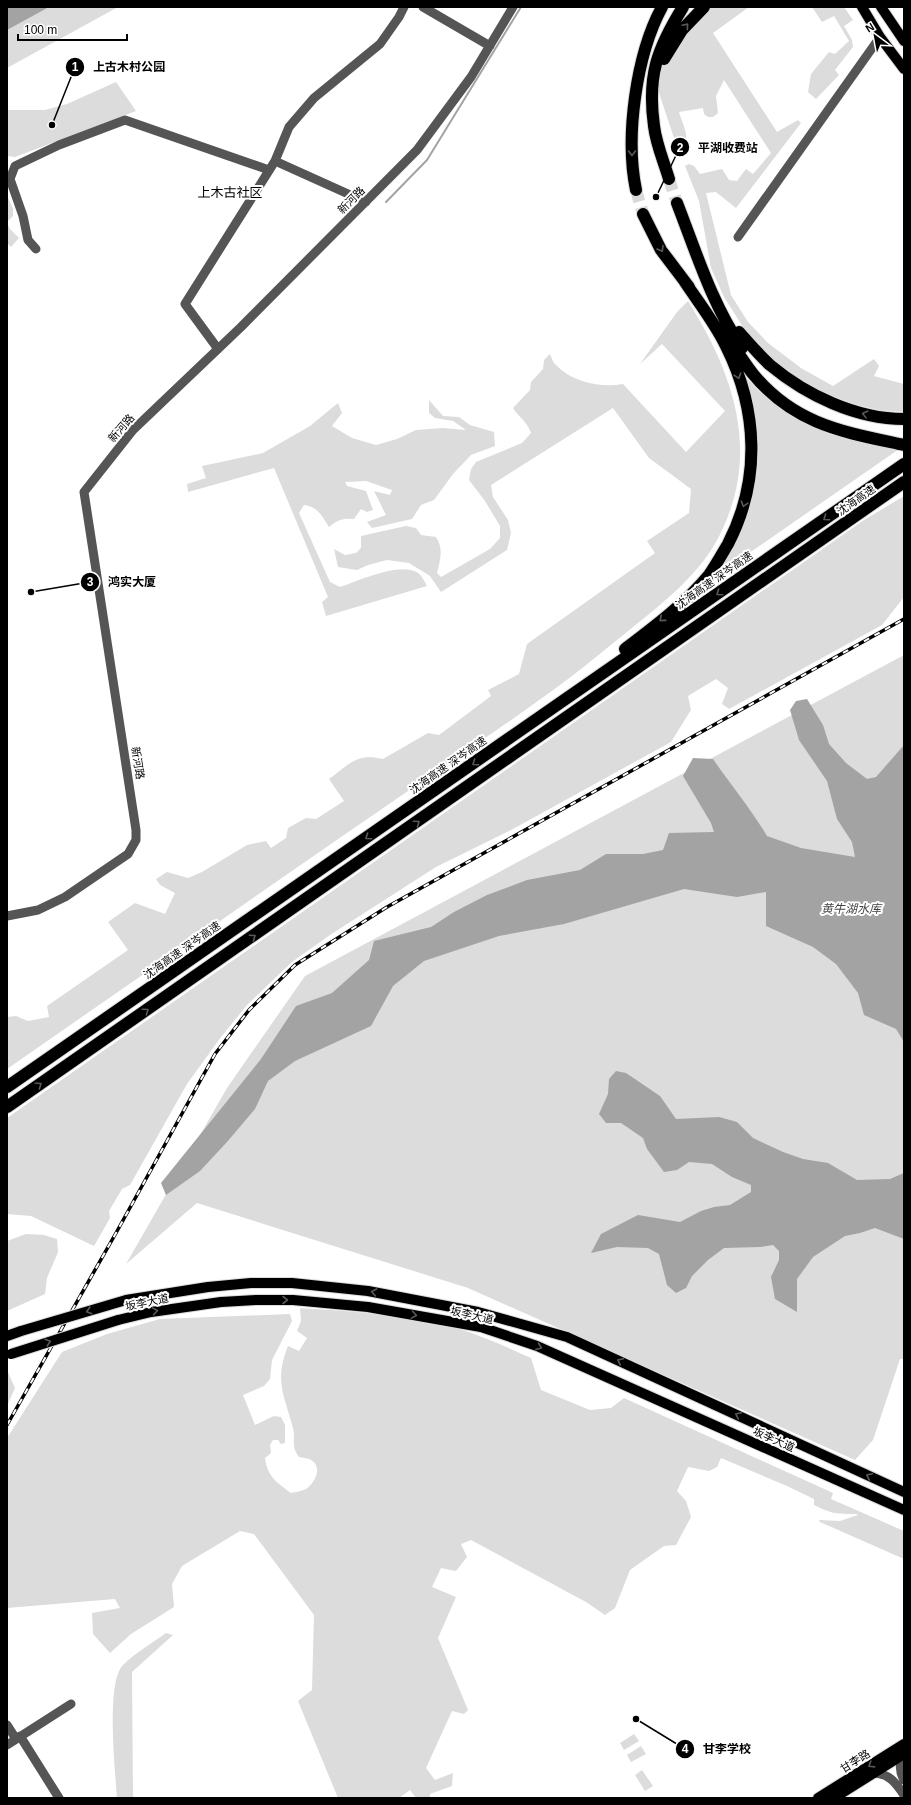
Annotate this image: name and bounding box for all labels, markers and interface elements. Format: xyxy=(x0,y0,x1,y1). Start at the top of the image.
scale bar xyxy=(18,16,127,42)
north arrow xyxy=(855,16,895,56)
text: N xyxy=(863,20,876,35)
text: 100 m xyxy=(24,23,57,37)
one-way arrow xyxy=(681,23,688,31)
callout: 上古木村公园 xyxy=(65,55,173,79)
text: 1 xyxy=(72,60,79,74)
text: 上古木村公园 xyxy=(93,60,165,74)
callout: 平湖收费站 xyxy=(670,135,766,159)
text: 2 xyxy=(677,141,684,155)
text: 平湖收费站 xyxy=(698,141,758,155)
one-way arrow xyxy=(628,150,636,156)
street label: 新河路 xyxy=(335,184,367,216)
district label: 上木古社区 xyxy=(197,185,263,200)
one-way arrow xyxy=(656,245,663,252)
one-way arrow xyxy=(733,373,742,380)
one-way arrow xyxy=(862,410,869,419)
street label: 新河路 xyxy=(106,412,136,444)
street label: 沈海高速 xyxy=(835,482,877,518)
one-way arrow xyxy=(740,500,749,507)
one-way arrow xyxy=(823,513,830,521)
street label: 沈海高速 深岑高速 xyxy=(673,549,755,611)
callout: 鸿实大厦 xyxy=(80,570,164,594)
text: 3 xyxy=(87,575,94,589)
text: 鸿实大厦 xyxy=(108,575,156,589)
one-way arrow xyxy=(717,588,724,595)
one-way arrow xyxy=(660,615,667,622)
street label: 沈海高速 深岑高速 xyxy=(407,734,489,796)
street label: 新河路 xyxy=(129,746,147,780)
one-way arrow xyxy=(472,758,479,765)
one-way arrow xyxy=(412,821,419,828)
one-way arrow xyxy=(365,832,372,839)
water label: 黄牛湖水库 xyxy=(821,902,883,916)
street label: 沈海高速 深岑高速 xyxy=(141,919,223,981)
one-way arrow xyxy=(248,935,255,942)
one-way arrow xyxy=(142,1008,149,1016)
one-way arrow xyxy=(35,1082,42,1090)
one-way arrow xyxy=(371,1288,377,1297)
street label: 坂李大道 xyxy=(124,1292,170,1312)
one-way arrow xyxy=(282,1296,288,1304)
street label: 坂李大道 xyxy=(449,1304,495,1326)
one-way arrow xyxy=(86,1306,93,1315)
one-way arrow xyxy=(152,1308,159,1316)
one-way arrow xyxy=(410,1311,417,1319)
one-way arrow xyxy=(44,1339,51,1347)
one-way arrow xyxy=(536,1343,543,1351)
one-way arrow xyxy=(616,1358,624,1366)
one-way arrow xyxy=(734,1412,742,1420)
street label: 坂李大道 xyxy=(751,1425,797,1453)
one-way arrow xyxy=(865,1472,872,1480)
callout: 甘李学校 xyxy=(675,1737,759,1761)
text: 4 xyxy=(682,1742,689,1756)
text: 甘李学校 xyxy=(703,1742,751,1756)
street label: 甘李路 xyxy=(838,1747,872,1775)
one-way arrow xyxy=(868,1760,875,1767)

